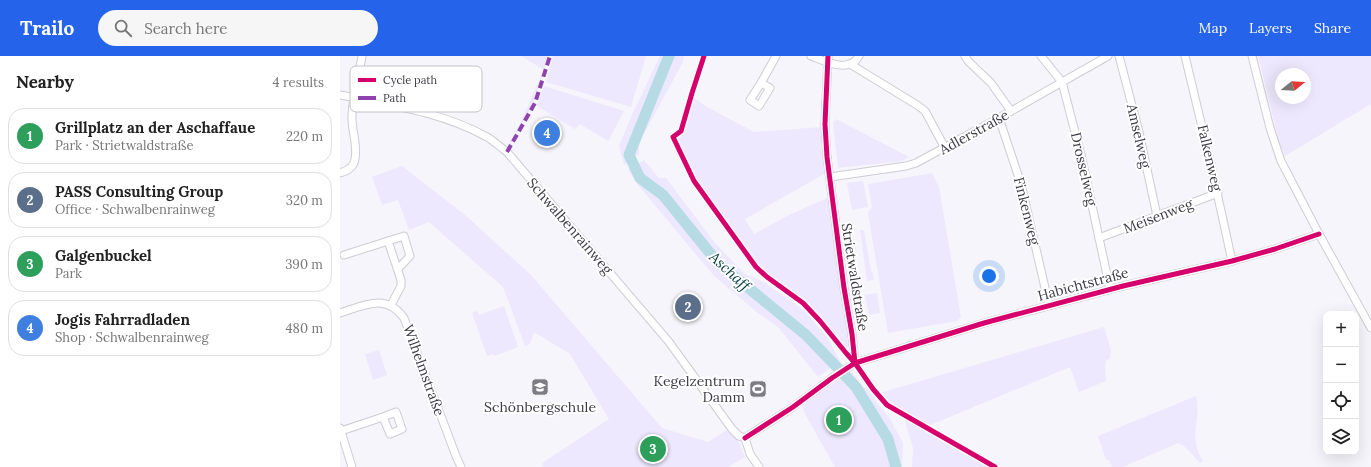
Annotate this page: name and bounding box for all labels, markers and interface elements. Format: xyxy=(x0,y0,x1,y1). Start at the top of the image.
search box xyxy=(98,10,378,46)
text: Trailo xyxy=(20,16,74,40)
icon: search xyxy=(112,17,134,39)
text: Search here xyxy=(144,19,227,38)
text: Map xyxy=(1199,19,1227,37)
text: Layers xyxy=(1249,19,1292,37)
text: Share xyxy=(1314,19,1351,37)
legend xyxy=(350,66,482,112)
north arrow xyxy=(1275,68,1311,104)
text: Nearby xyxy=(16,71,74,93)
text: Cycle path xyxy=(383,73,438,87)
text: 4 results xyxy=(273,74,324,91)
text: Path xyxy=(383,91,406,105)
street label: Amselweg xyxy=(1123,101,1155,170)
street label: Adlerstraße xyxy=(935,105,1012,159)
text: Grillplatz an der Aschaffaue xyxy=(55,118,255,137)
pin: 4 xyxy=(534,118,560,148)
street label: Falkenweg xyxy=(1194,123,1226,193)
text: 1 xyxy=(27,128,33,145)
text: 220 m xyxy=(286,128,323,145)
street label: Drosselweg xyxy=(1067,130,1101,208)
text: Park · Strietwaldstraße xyxy=(55,137,193,154)
street label: Schwalbenrainweg xyxy=(523,174,617,278)
street label: Finkenweg xyxy=(1010,175,1044,247)
text: PASS Consulting Group xyxy=(55,182,223,201)
text: 2 xyxy=(27,192,33,209)
text: 320 m xyxy=(286,192,323,209)
street label: Meisenweg xyxy=(1121,194,1196,237)
text: Office · Schwalbenrainweg xyxy=(55,201,215,218)
street label: Strietwaldstraße xyxy=(838,222,872,333)
text: Galgenbuckel xyxy=(55,246,152,265)
water label: Aschaff xyxy=(705,247,755,296)
text: 3 xyxy=(26,256,34,273)
text: 390 m xyxy=(285,256,323,273)
street label: Habichtstraße xyxy=(1036,263,1131,305)
text: Park xyxy=(55,265,82,282)
your location xyxy=(979,266,999,286)
pin: 2 xyxy=(675,292,701,322)
text: Jogis Fahrradladen xyxy=(55,310,190,329)
map controls xyxy=(1323,311,1359,455)
button: + xyxy=(1323,311,1359,347)
text: 4 xyxy=(26,320,34,337)
text: 480 m xyxy=(286,320,323,337)
street label: Wilhelmstraße xyxy=(399,322,449,419)
text: Shop · Schwalbenrainweg xyxy=(55,329,209,346)
button: − xyxy=(1323,347,1359,383)
place label: Kegelzentrum Damm xyxy=(654,372,745,406)
school or university icon: Schönbergschule xyxy=(530,377,550,397)
sports icon: Kegelzentrum Damm xyxy=(748,379,768,399)
button: locate xyxy=(1323,383,1359,419)
place label: Schönbergschule xyxy=(484,398,596,416)
pin: 1 xyxy=(826,405,852,435)
button: layers xyxy=(1323,419,1359,455)
pin: 3 xyxy=(640,434,666,464)

